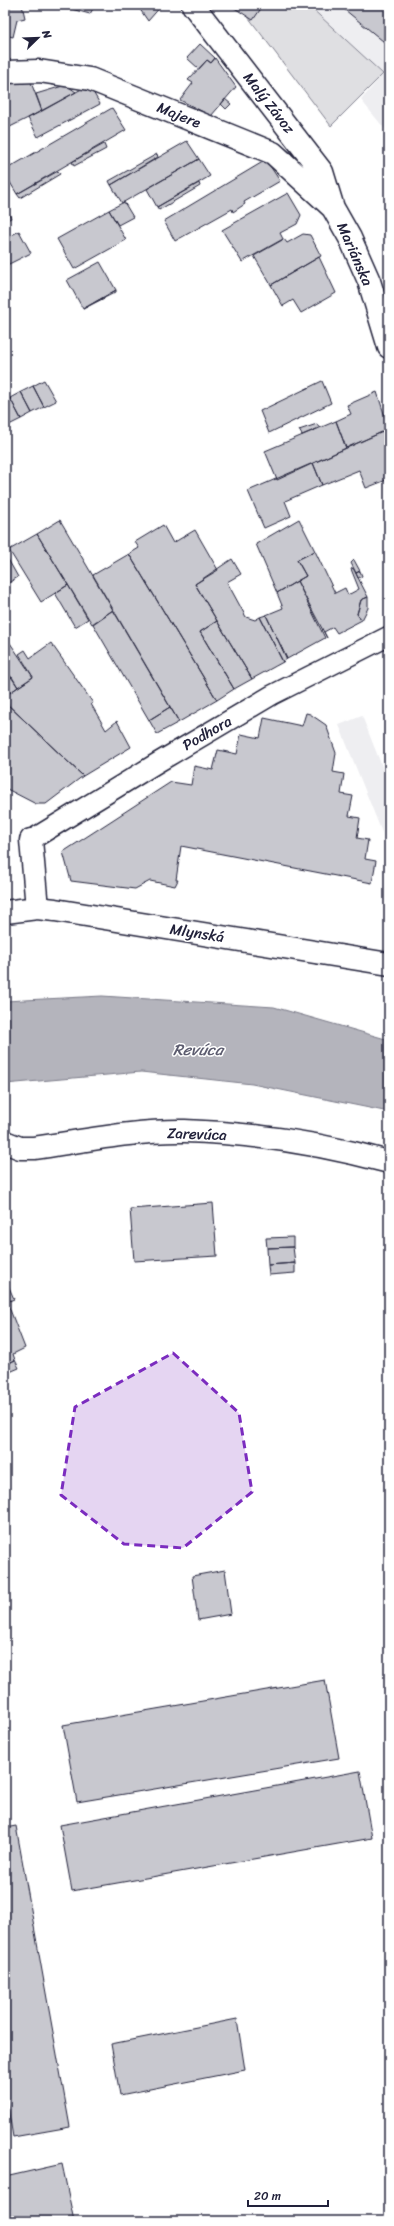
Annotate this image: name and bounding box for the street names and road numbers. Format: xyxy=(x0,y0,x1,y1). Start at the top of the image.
street label: Malý Závoz xyxy=(236,66,302,140)
street label: Majere xyxy=(153,94,205,136)
street label: Mariánska xyxy=(329,218,381,290)
street label: Podhora xyxy=(177,708,237,758)
street label: Mlynská xyxy=(168,916,227,950)
street label: Zarevúca xyxy=(167,1120,228,1148)

